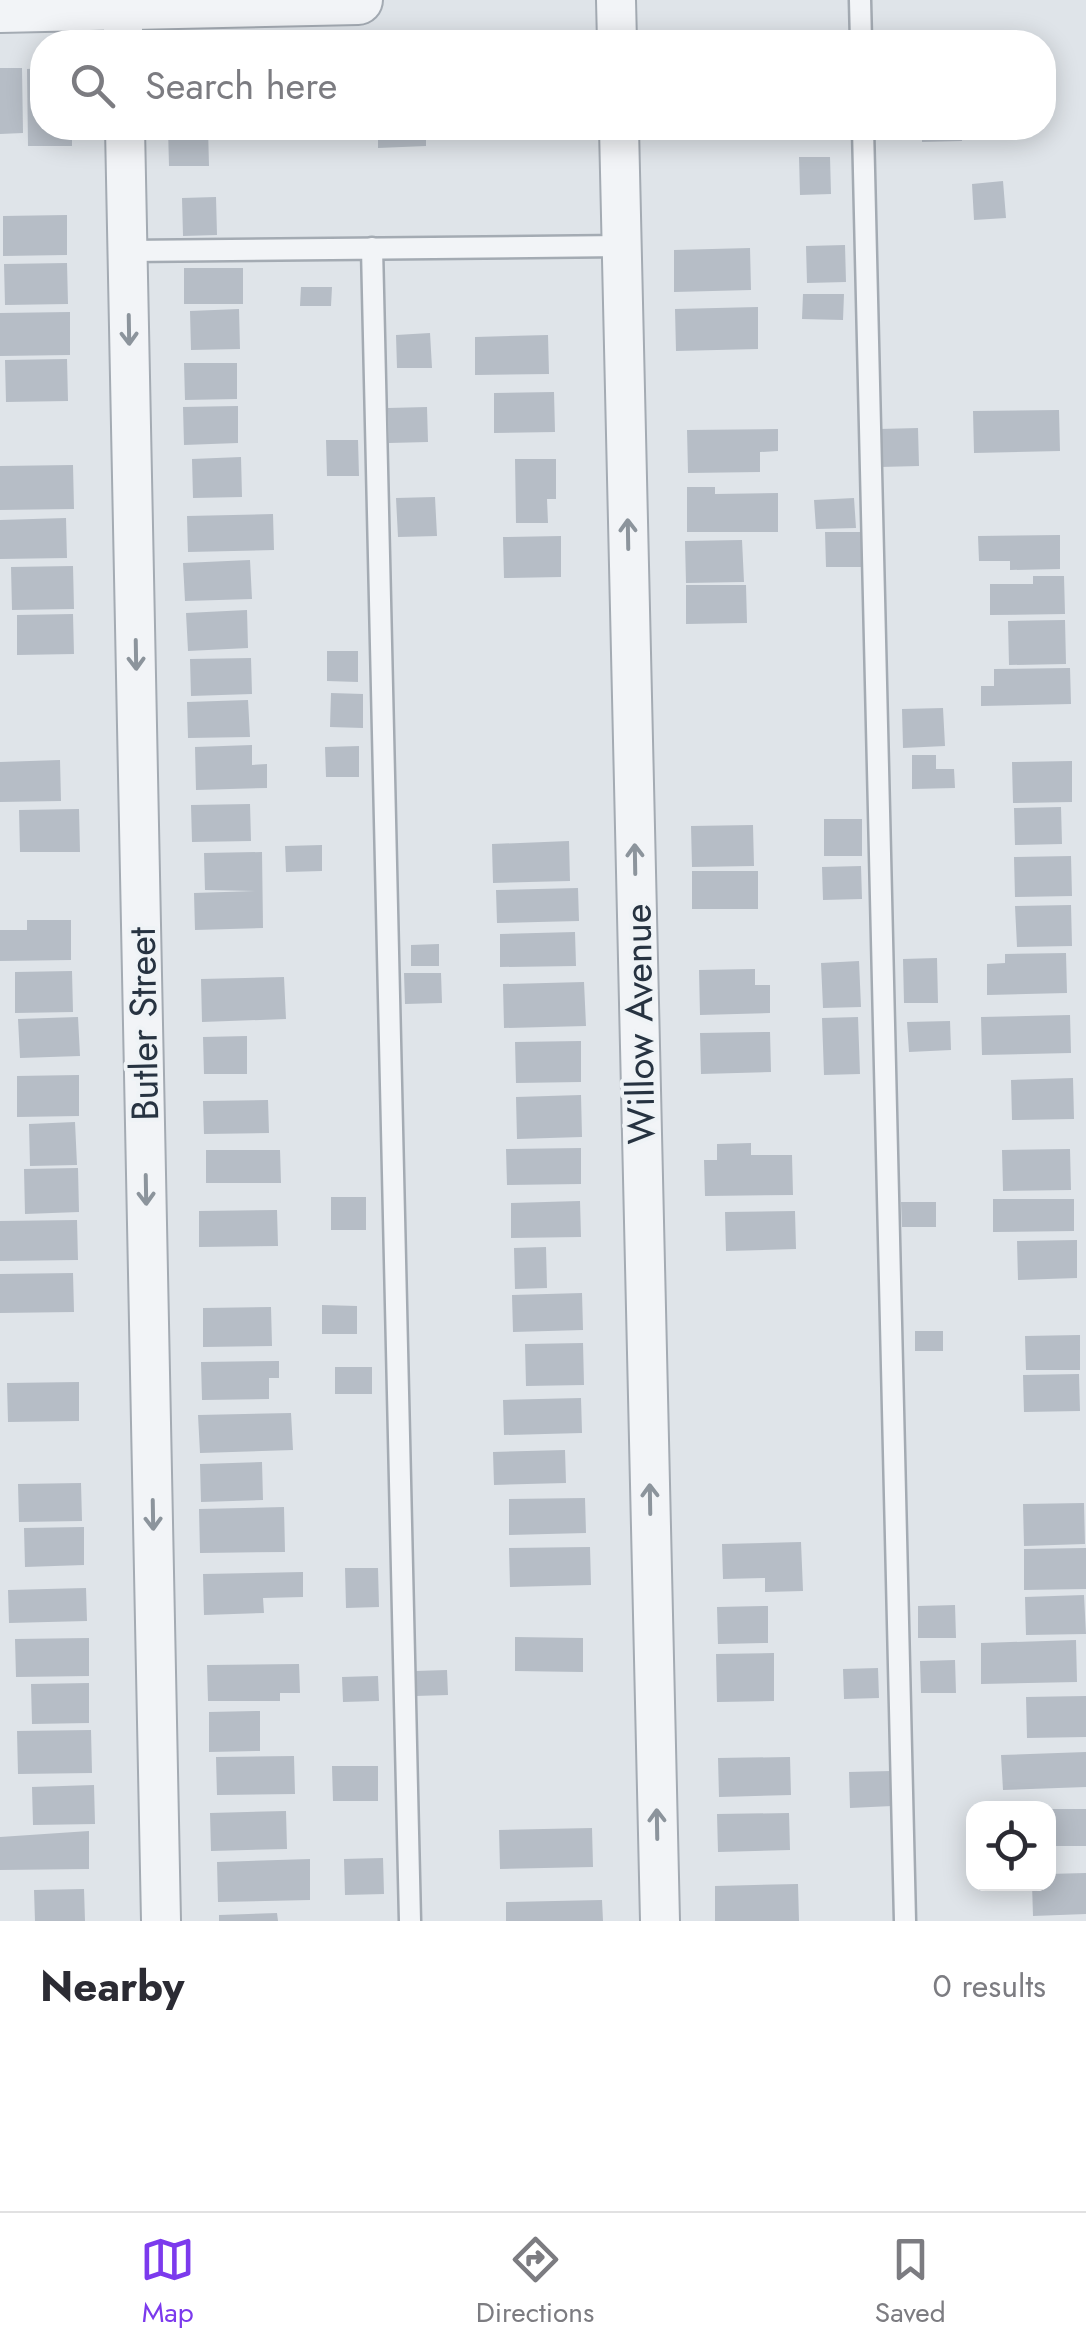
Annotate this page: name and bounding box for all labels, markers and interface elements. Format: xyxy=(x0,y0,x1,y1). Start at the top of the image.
search box xyxy=(30,30,1056,140)
icon: search xyxy=(65,58,120,113)
text: Search here xyxy=(145,58,337,113)
one-way arrow xyxy=(120,312,138,345)
one-way arrow xyxy=(618,518,638,550)
one-way arrow xyxy=(126,638,145,670)
one-way arrow xyxy=(626,843,645,875)
street label: Willow Avenue xyxy=(609,903,669,1145)
street label: Butler Street xyxy=(114,927,172,1121)
one-way arrow xyxy=(137,1173,156,1205)
one-way arrow xyxy=(640,1483,660,1516)
one-way arrow xyxy=(144,1498,162,1530)
map controls xyxy=(966,1801,1056,1891)
button: locate xyxy=(966,1801,1056,1891)
one-way arrow xyxy=(648,1808,667,1840)
text: Nearby xyxy=(40,1956,184,2017)
text: 0 results xyxy=(933,1963,1046,2009)
tab: Map xyxy=(140,2232,195,2333)
tab: Directions xyxy=(476,2232,594,2333)
tab: Saved xyxy=(875,2232,946,2333)

